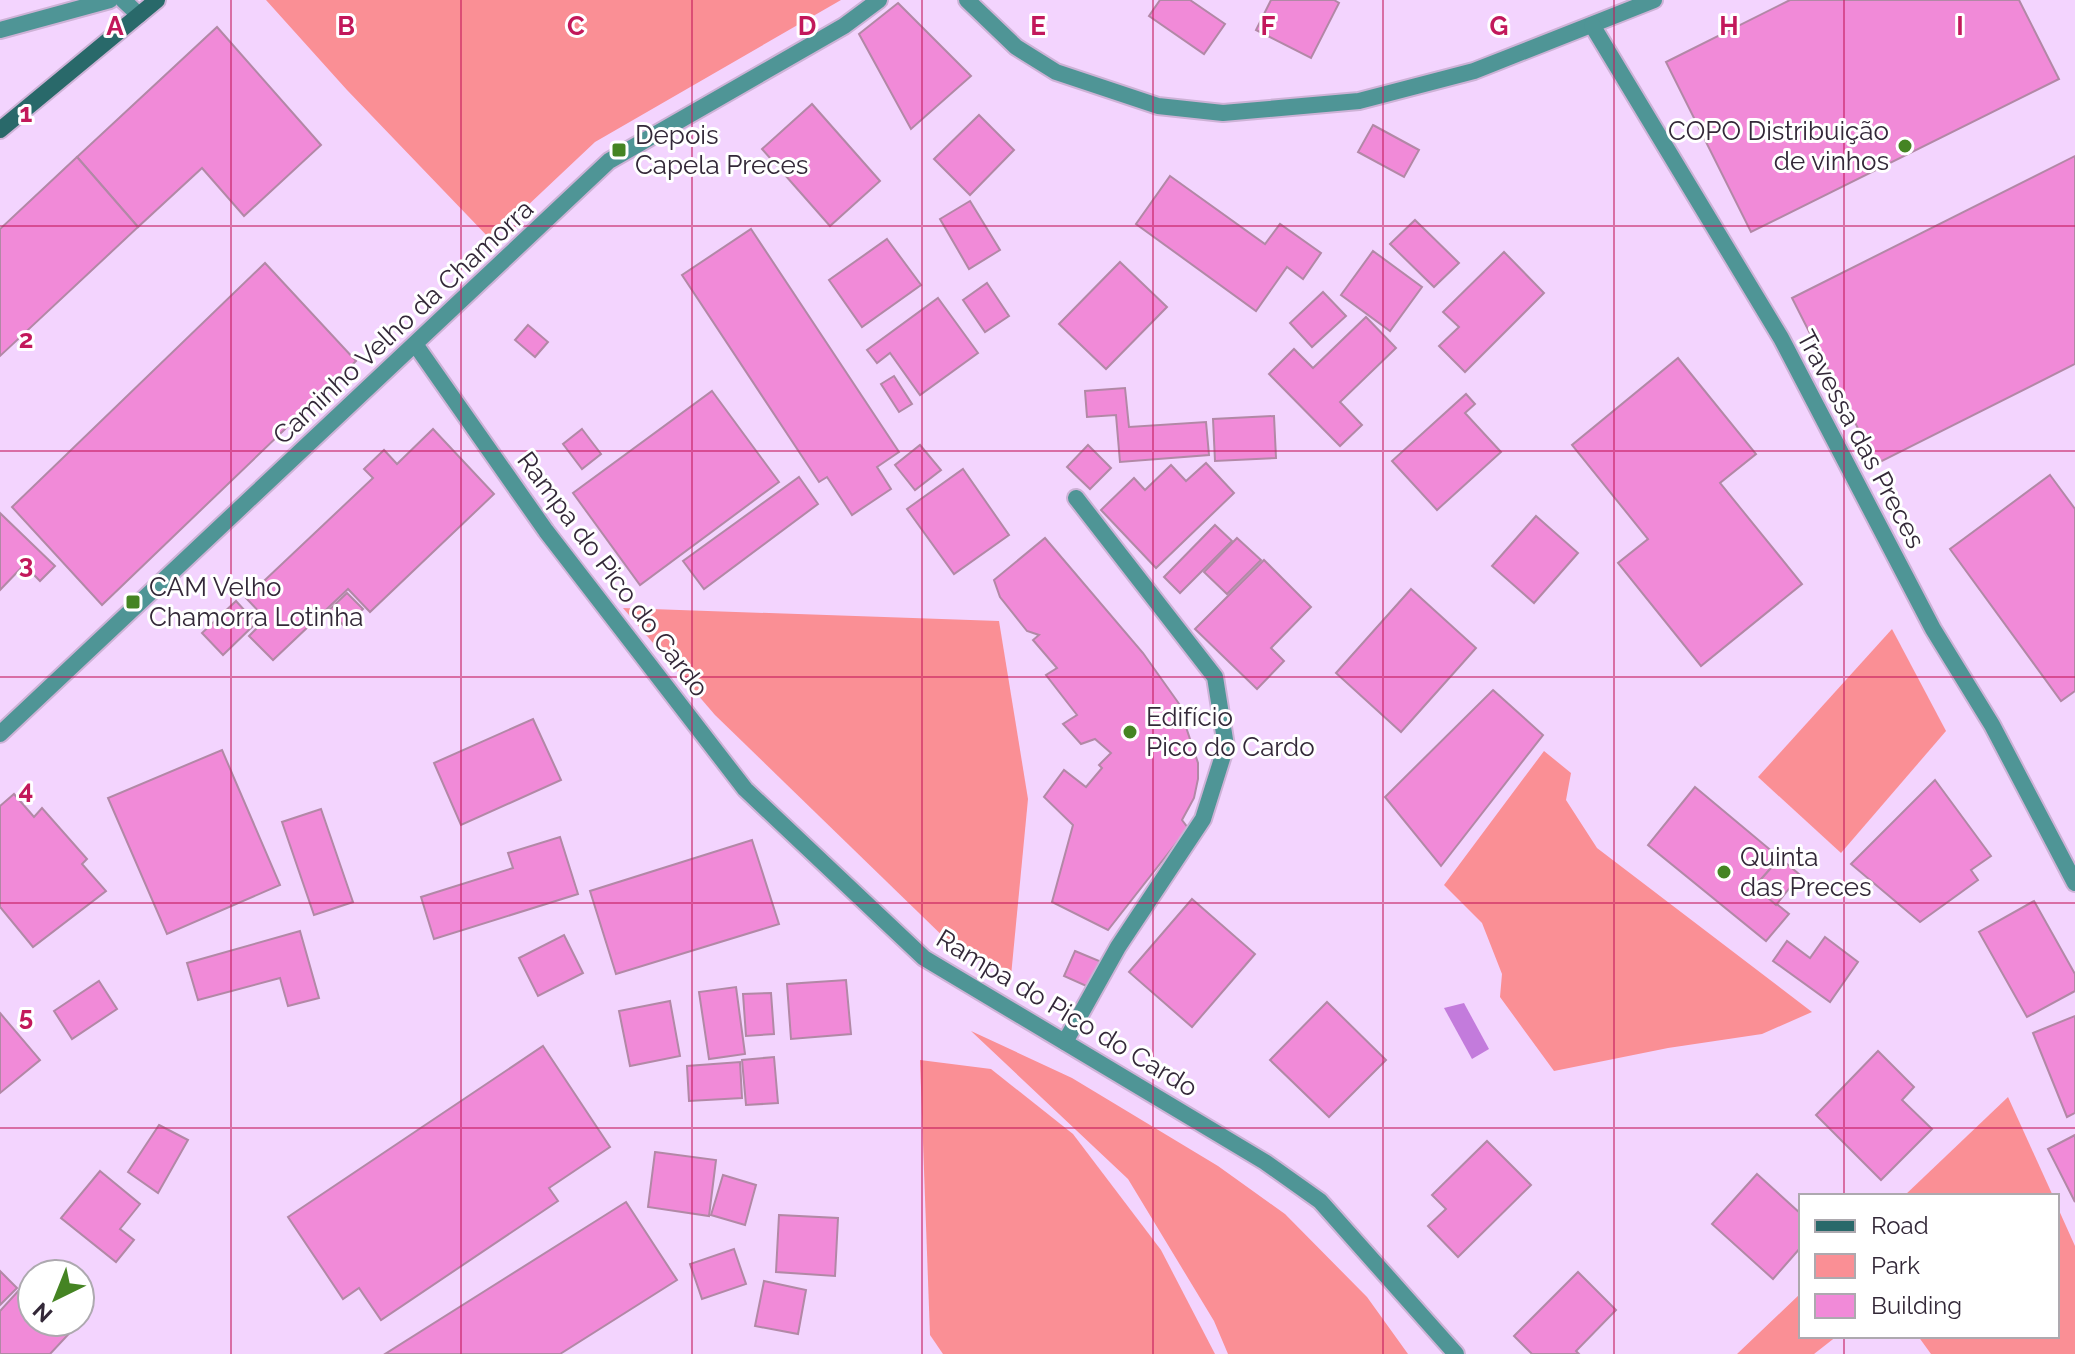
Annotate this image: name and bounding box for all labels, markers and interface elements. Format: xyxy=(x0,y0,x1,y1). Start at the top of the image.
text: A xyxy=(106,11,124,41)
text: B xyxy=(337,11,355,41)
text: C xyxy=(567,11,585,41)
text: D xyxy=(798,11,816,41)
text: E xyxy=(1030,11,1046,41)
text: F xyxy=(1261,11,1276,41)
text: G xyxy=(1490,11,1508,41)
text: H xyxy=(1719,11,1739,41)
text: I xyxy=(1956,11,1964,41)
text: 1 xyxy=(20,98,33,128)
place label: COPO Distribuição de vinhos xyxy=(1668,116,1889,176)
place label: Depois Capela Preces xyxy=(635,120,808,180)
marker: COPO Distribuição de vinhos xyxy=(1896,137,1914,155)
marker: Depois Capela Preces xyxy=(610,141,628,159)
street label: Caminho Velho da Chamorra xyxy=(267,194,539,450)
text: 2 xyxy=(19,324,33,354)
street label: Travessa das Preces xyxy=(1791,325,1931,553)
street label: Rampa do Pico do Cardo xyxy=(511,446,715,702)
text: 3 xyxy=(19,549,33,579)
place label: CAM Velho Chamorra Lotinha xyxy=(149,572,364,632)
marker: CAM Velho Chamorra Lotinha xyxy=(124,593,142,611)
place label: Edifício Pico do Cardo xyxy=(1146,702,1315,762)
marker: Edifício Pico do Cardo xyxy=(1121,723,1139,741)
text: 4 xyxy=(19,775,33,805)
place label: Quinta das Preces xyxy=(1740,842,1872,902)
marker: Quinta das Preces xyxy=(1715,863,1733,881)
street label: Rampa do Pico do Cardo xyxy=(931,923,1203,1103)
text: 5 xyxy=(19,1001,33,1031)
legend xyxy=(1799,1194,2059,1338)
text: Road xyxy=(1871,1211,1929,1240)
text: Park xyxy=(1871,1251,1920,1280)
north arrow xyxy=(16,1258,96,1338)
text: Building xyxy=(1871,1291,1962,1320)
text: N xyxy=(27,1297,57,1328)

